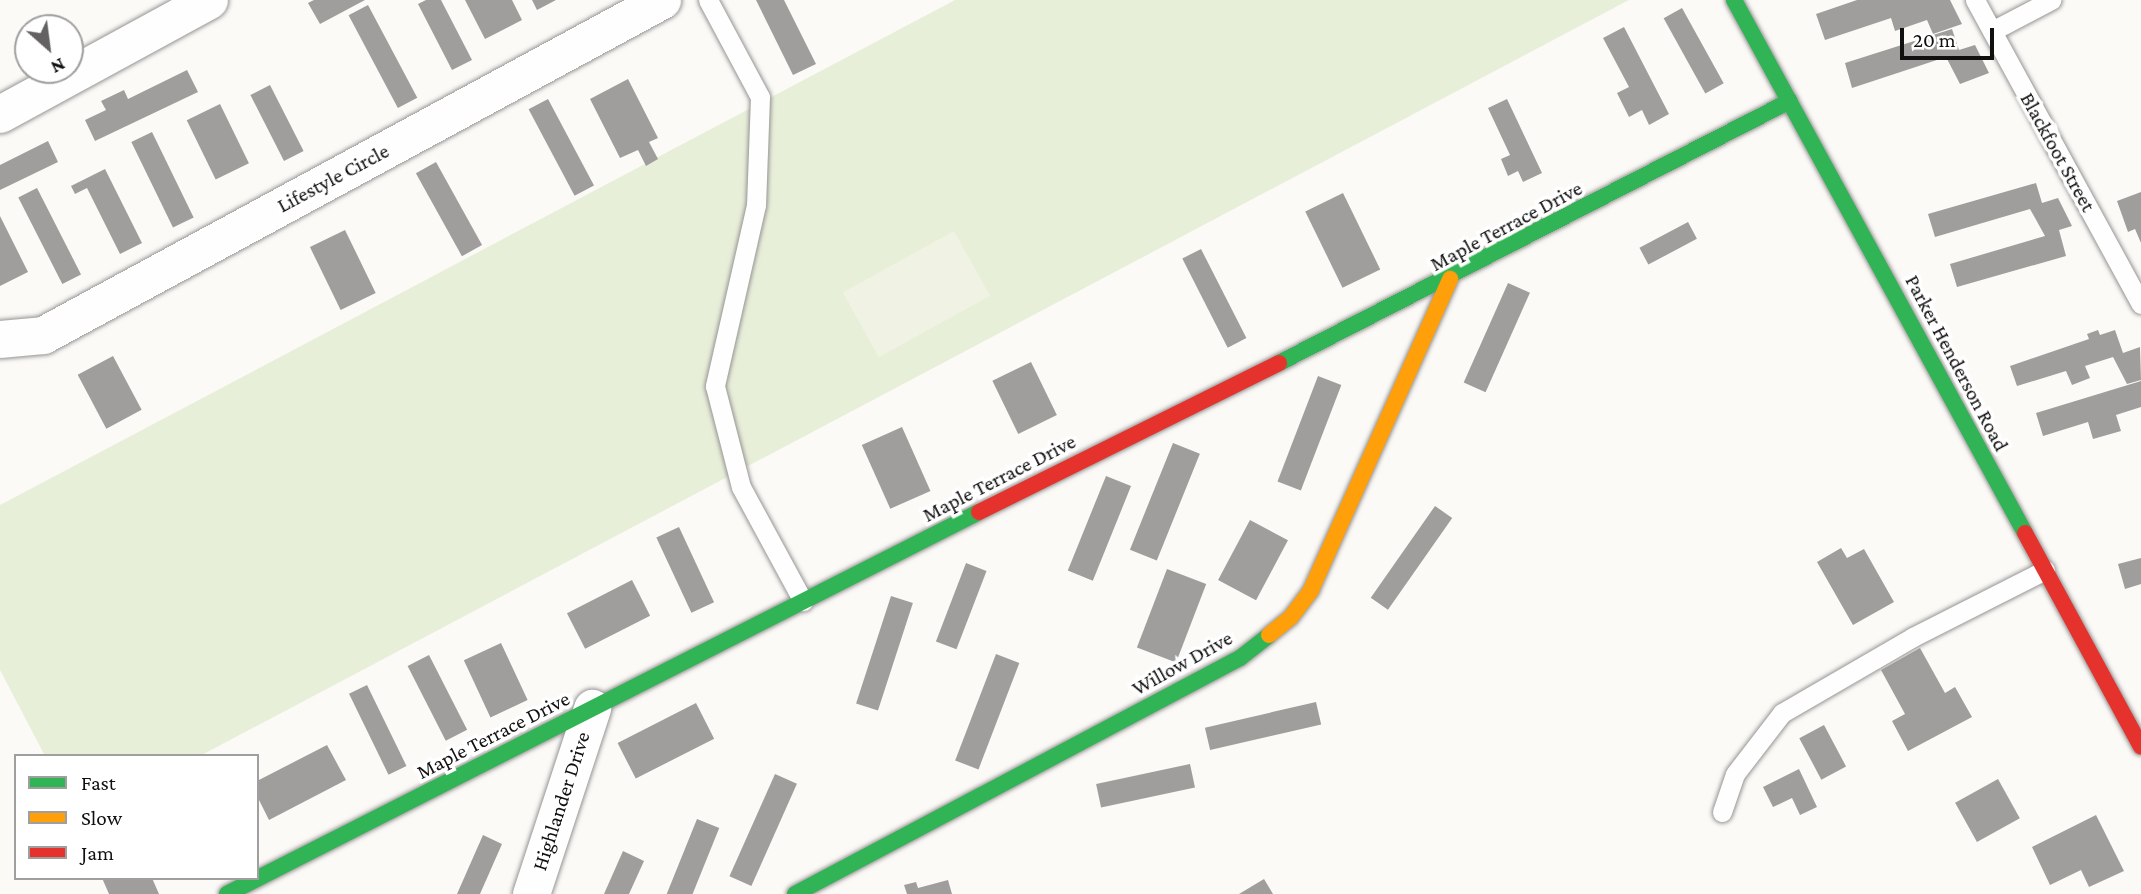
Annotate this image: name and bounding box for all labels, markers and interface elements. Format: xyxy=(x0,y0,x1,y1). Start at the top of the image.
north arrow xyxy=(14,14,84,84)
scale bar xyxy=(1903,14,1997,58)
text: 20 m xyxy=(1913,28,1956,52)
text: N xyxy=(48,54,69,79)
street label: Blackfoot Street xyxy=(2015,88,2101,216)
street label: Lifestyle Circle xyxy=(273,138,393,218)
street label: Maple Terrace Drive xyxy=(1426,175,1586,277)
street label: Parker Henderson Road xyxy=(1900,270,2014,456)
street label: Maple Terrace Drive xyxy=(918,429,1080,527)
street label: Willow Drive xyxy=(1127,625,1237,701)
street label: Maple Terrace Drive xyxy=(412,686,574,784)
street label: Highlander Drive xyxy=(527,728,595,874)
legend xyxy=(14,754,259,880)
text: Fast xyxy=(81,771,116,795)
text: Slow xyxy=(81,806,122,830)
text: Jam xyxy=(81,841,114,865)

